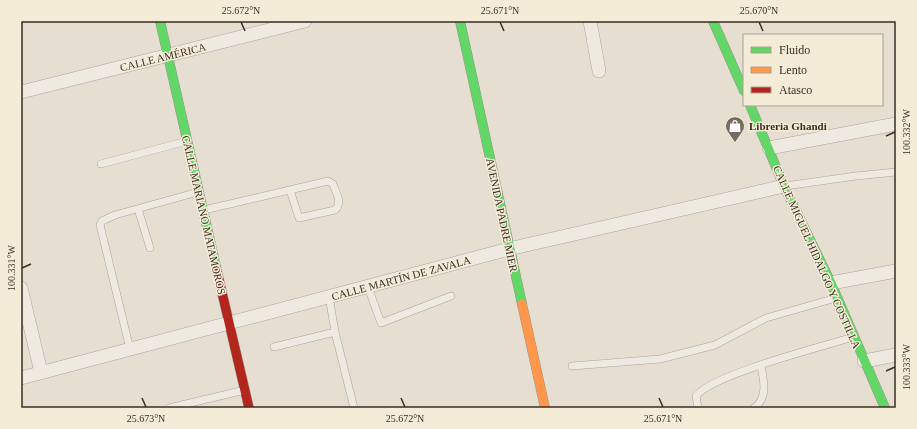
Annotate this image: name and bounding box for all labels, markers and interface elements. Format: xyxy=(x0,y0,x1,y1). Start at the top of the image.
text: 25.672°N xyxy=(222,5,260,16)
text: 25.671°N xyxy=(481,5,519,16)
text: 25.670°N xyxy=(740,5,778,16)
legend xyxy=(743,34,883,106)
street label: CALLE AMÉRICA xyxy=(119,40,207,74)
text: Fluido xyxy=(779,43,810,57)
text: Lento xyxy=(779,63,807,77)
text: Atasco xyxy=(779,83,812,97)
text: 100.332°W xyxy=(901,108,912,155)
shop icon: Libreria Ghandi xyxy=(724,115,746,143)
place label: Libreria Ghandi xyxy=(749,120,827,132)
street label: CALLE MARIANO MATAMOROS xyxy=(180,134,228,296)
street label: AVENIDA PADRE MIER xyxy=(484,157,520,274)
street label: CALLE MIGUEL HIDALGO Y COSTILLA xyxy=(771,164,863,350)
text: 100.331°W xyxy=(6,244,17,291)
street label: CALLE MARTÍN DE ZAVALA xyxy=(330,254,472,302)
text: 100.333°W xyxy=(901,343,912,390)
text: 25.673°N xyxy=(127,413,165,424)
text: 25.672°N xyxy=(386,413,424,424)
text: 25.671°N xyxy=(644,413,682,424)

